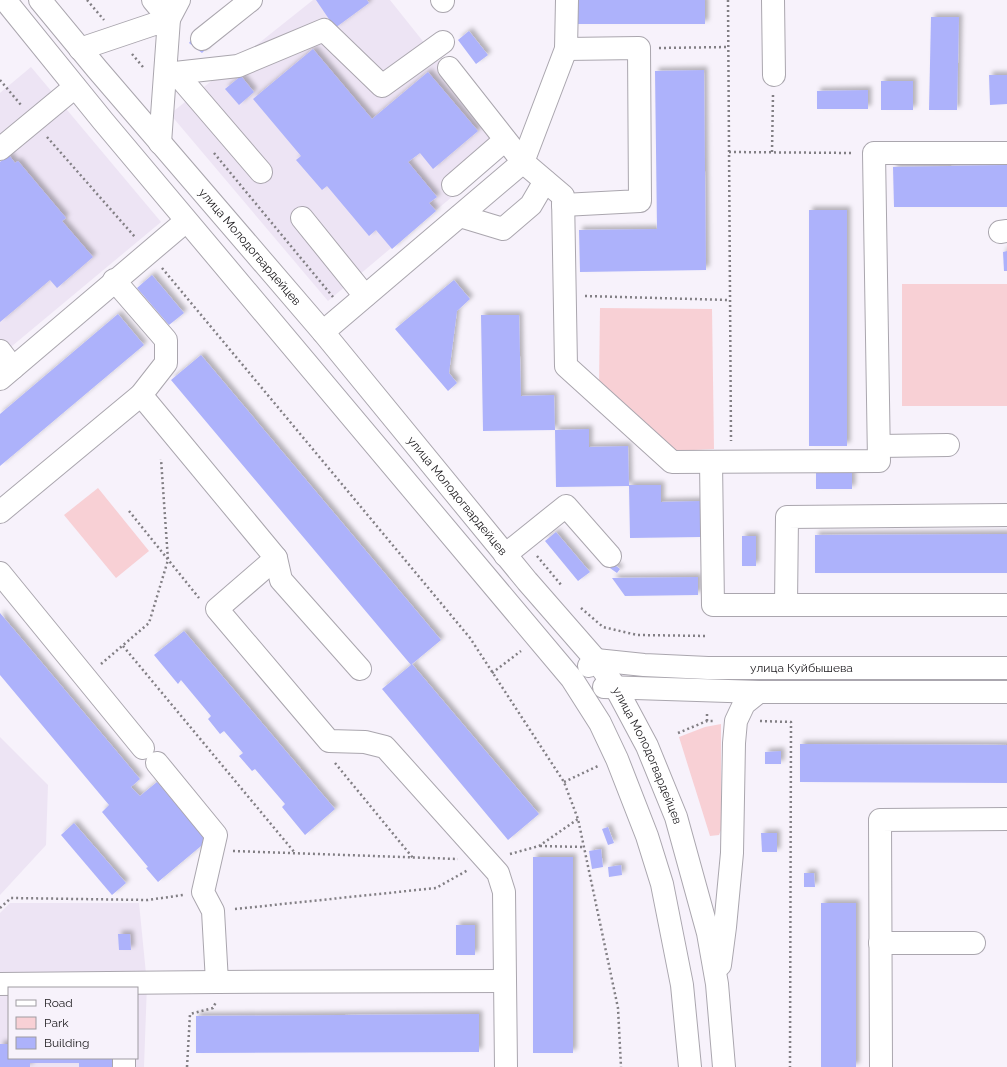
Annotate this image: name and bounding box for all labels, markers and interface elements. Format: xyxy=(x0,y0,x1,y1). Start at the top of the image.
street label: улица Молодогвардейцев xyxy=(196,186,304,308)
street label: улица Молодогвардейцев xyxy=(404,434,510,558)
street label: улица Куйбышева xyxy=(750,661,853,675)
street label: улица Молодогвардейцев xyxy=(610,685,685,825)
legend xyxy=(8,987,138,1059)
text: Road xyxy=(44,996,73,1010)
text: Park xyxy=(44,1016,69,1030)
text: Building xyxy=(44,1036,90,1050)

